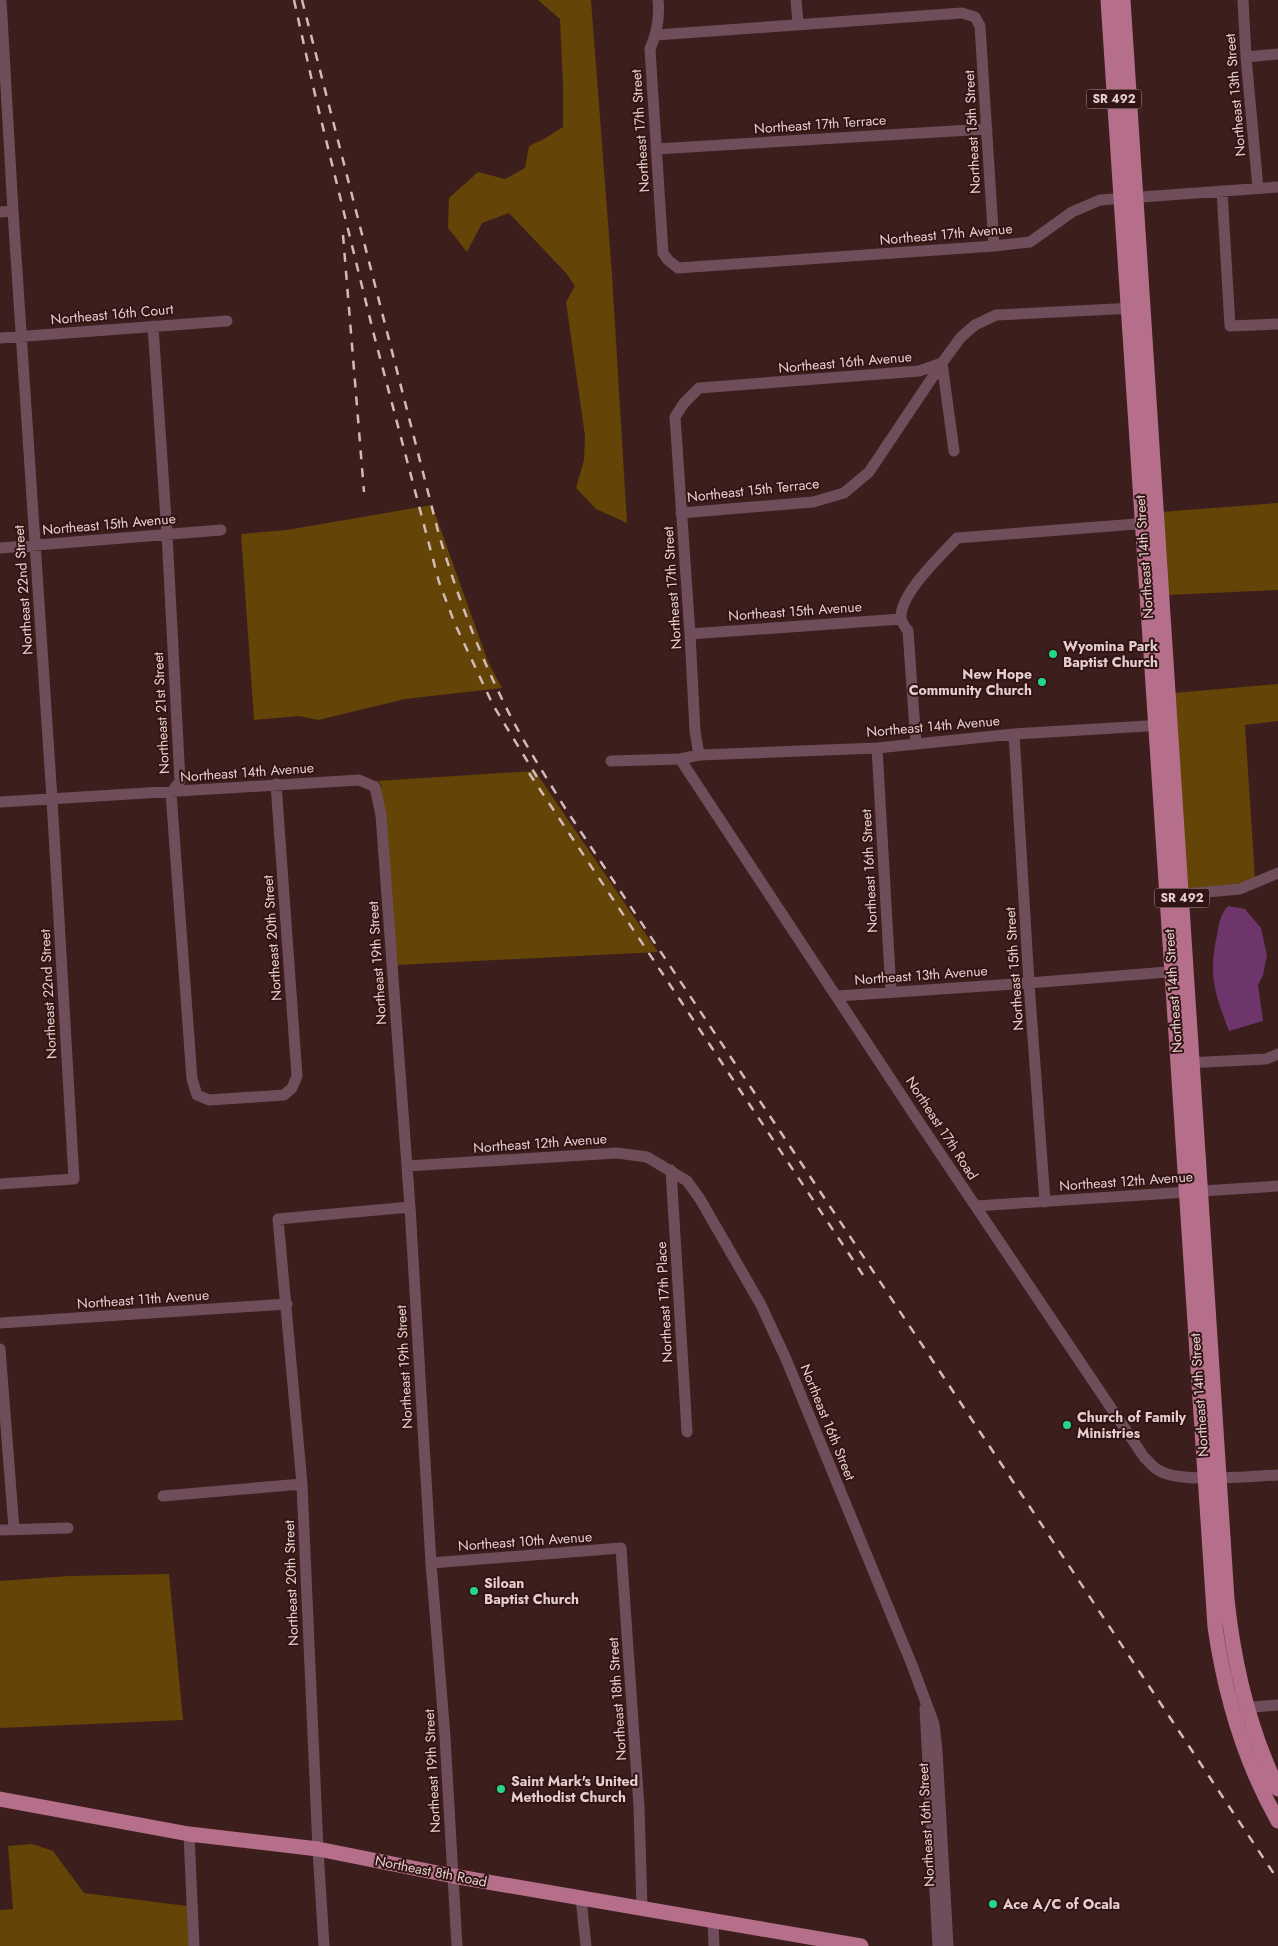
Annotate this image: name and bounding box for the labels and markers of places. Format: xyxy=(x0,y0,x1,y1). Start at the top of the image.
place label: Wyomina Park Baptist Church xyxy=(1063,636,1158,672)
marker: Wyomina Park Baptist Church xyxy=(1047,648,1059,660)
place label: New Hope Community Church xyxy=(909,664,1032,700)
marker: New Hope Community Church xyxy=(1036,676,1048,688)
place label: Church of Family Ministries xyxy=(1077,1407,1187,1443)
marker: Church of Family Ministries xyxy=(1061,1419,1073,1431)
place label: Siloan Baptist Church xyxy=(484,1573,579,1609)
marker: Siloan Baptist Church xyxy=(468,1585,480,1597)
place label: Saint Mark's United Methodist Church xyxy=(511,1771,638,1807)
marker: Saint Mark's United Methodist Church xyxy=(495,1783,507,1795)
place label: Ace A/C of Ocala xyxy=(1002,1894,1120,1914)
marker: Ace A/C of Ocala xyxy=(987,1898,999,1910)

